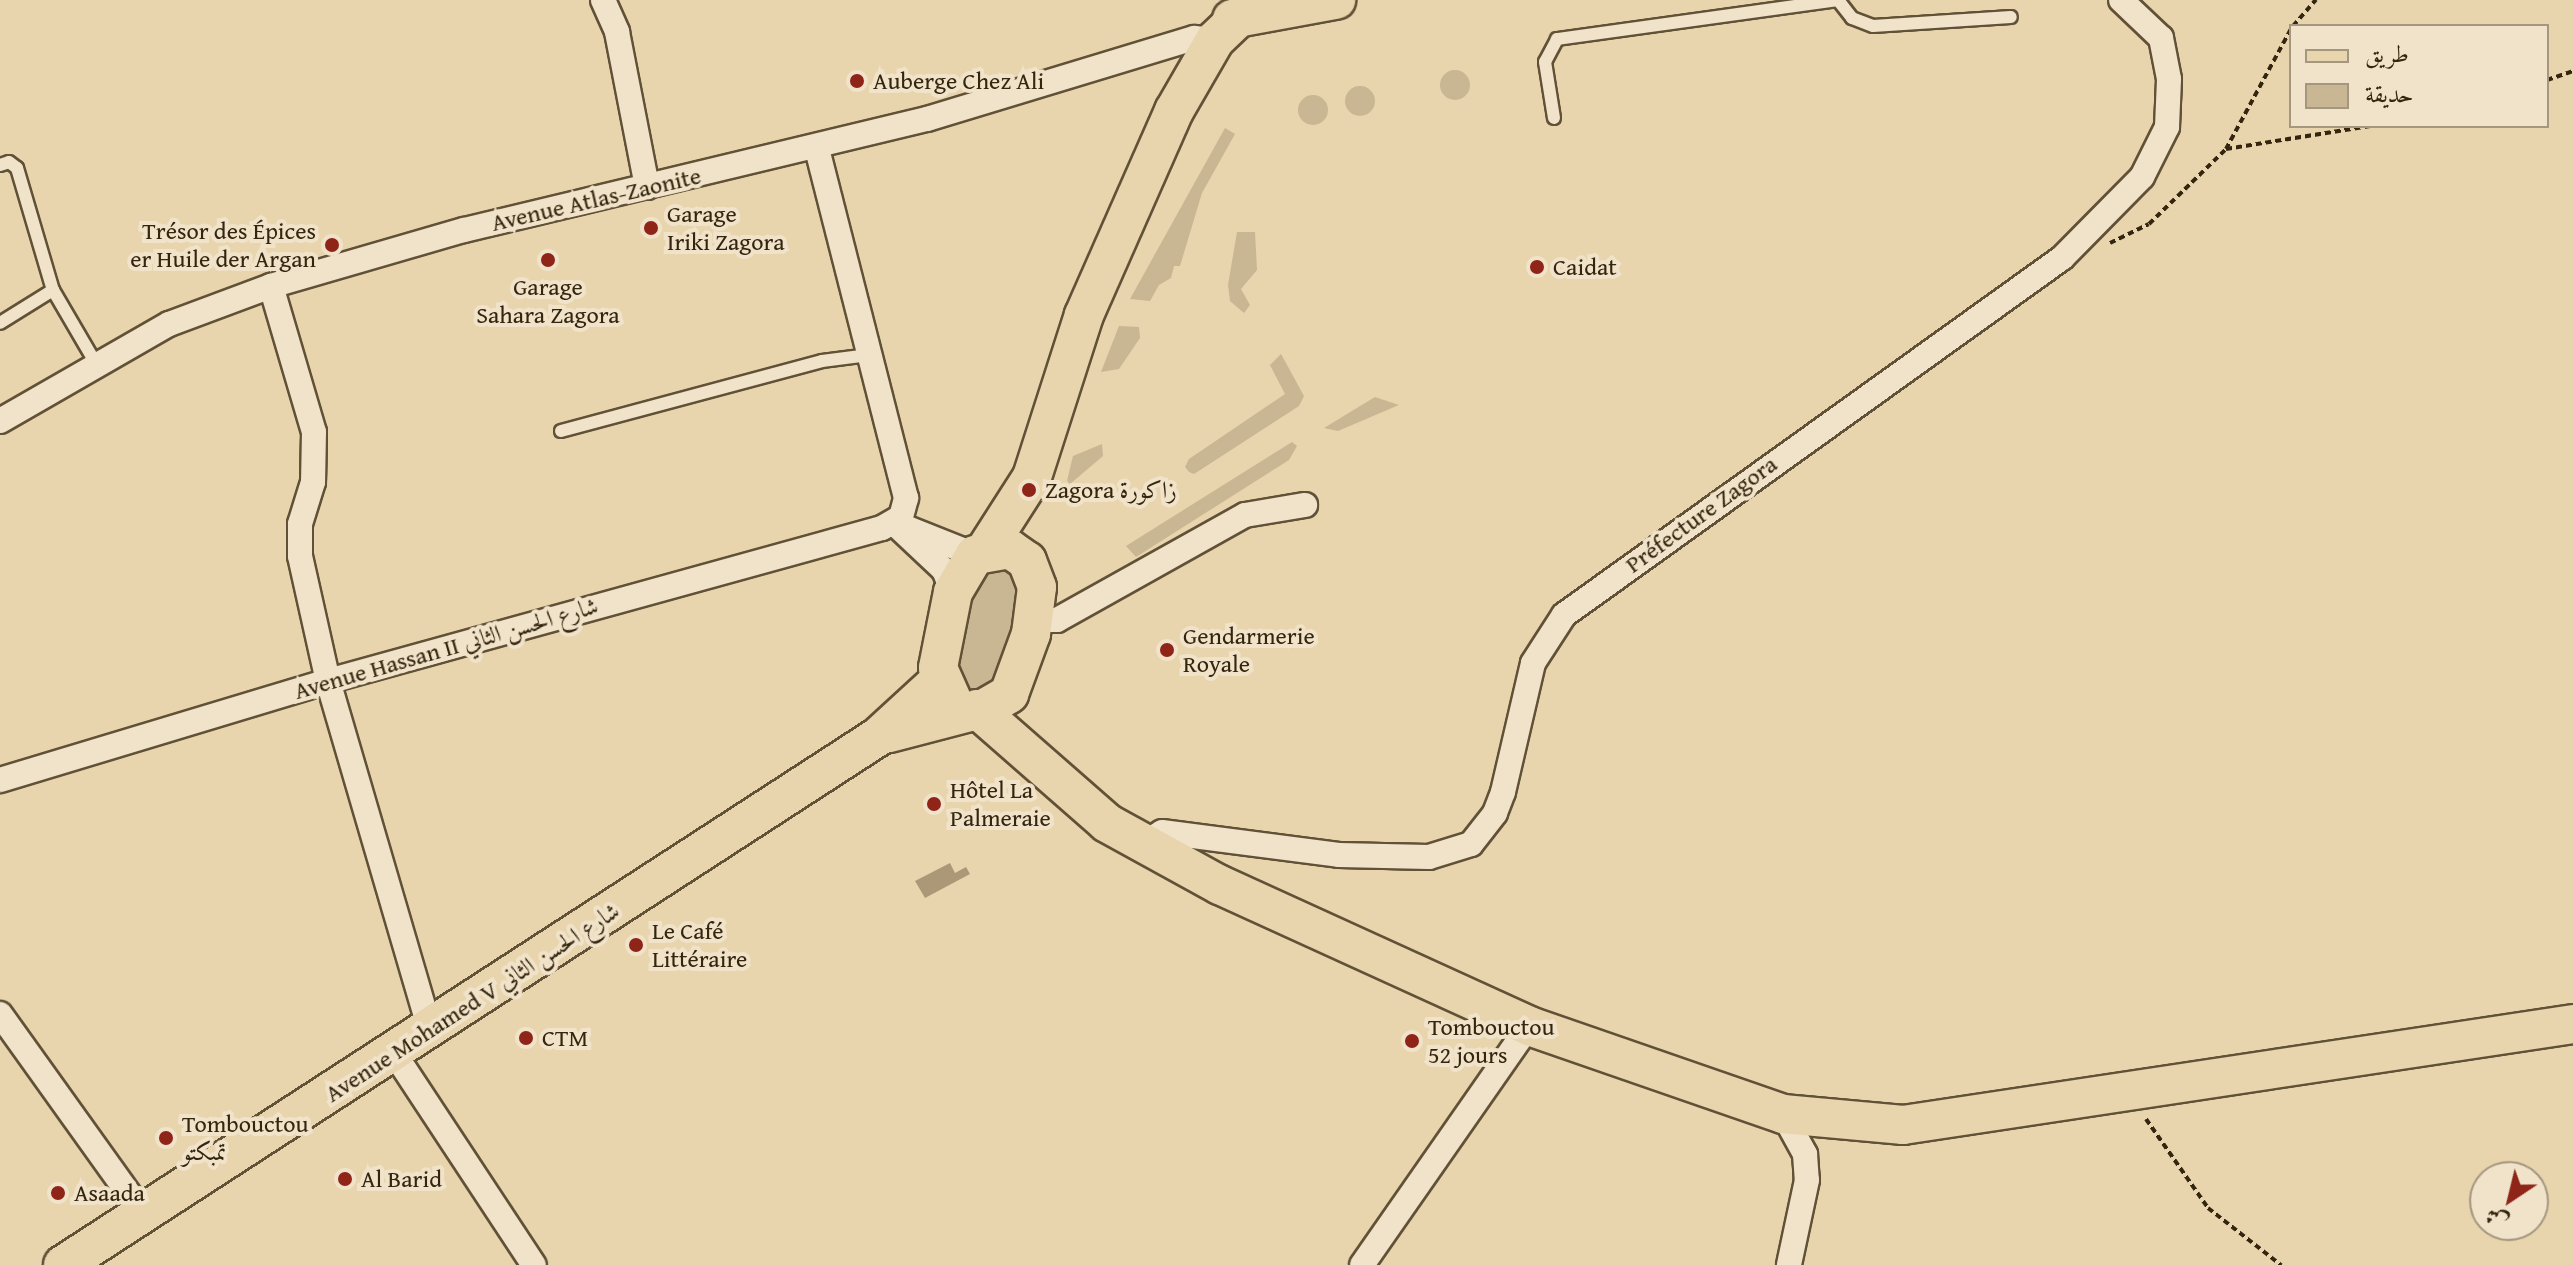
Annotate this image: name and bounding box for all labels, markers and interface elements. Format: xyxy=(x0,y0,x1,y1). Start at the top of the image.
legend xyxy=(2289,24,2549,128)
text: طريق xyxy=(2365,36,2409,71)
place label: Auberge Chez Ali xyxy=(873,67,1044,95)
marker: Auberge Chez Ali xyxy=(848,72,866,90)
text: حديقة xyxy=(2365,76,2414,111)
street label: Avenue Atlas-Zaonite xyxy=(488,161,704,237)
place label: Garage Iriki Zagora xyxy=(667,200,784,256)
place label: Trésor des Épices er Huile der Argan xyxy=(130,217,316,273)
marker: Garage Iriki Zagora xyxy=(642,219,660,237)
marker: Trésor des Épices er Huile der Argan xyxy=(323,236,341,254)
marker: Garage Sahara Zagora xyxy=(539,251,557,269)
place label: Caidat xyxy=(1553,253,1617,281)
marker: Caidat xyxy=(1528,258,1546,276)
place label: Garage Sahara Zagora xyxy=(476,273,620,329)
street label: Préfecture Zagora xyxy=(1620,449,1782,579)
place label: Zagora زاكورة xyxy=(1045,476,1177,504)
marker: Zagora زاكورة xyxy=(1020,481,1038,499)
street label: Avenue Hassan II شارع الحسن الثاني xyxy=(291,591,601,705)
place label: Gendarmerie Royale xyxy=(1183,622,1315,678)
marker: Gendarmerie Royale xyxy=(1158,641,1176,659)
place label: Hôtel La Palmeraie xyxy=(950,776,1051,832)
marker: Hôtel La Palmeraie xyxy=(925,795,943,813)
street label: Avenue Mohamed V شارع الحسن الثاني xyxy=(319,896,625,1108)
place label: Le Café Littéraire xyxy=(652,917,747,973)
marker: Le Café Littéraire xyxy=(627,936,645,954)
place label: Tombouctou 52 jours xyxy=(1428,1013,1554,1069)
place label: CTM xyxy=(542,1024,588,1052)
marker: CTM xyxy=(517,1029,535,1047)
marker: Tombouctou 52 jours xyxy=(1403,1032,1421,1050)
place label: Tombouctou تمبكتو xyxy=(182,1110,308,1166)
marker: Tombouctou تمبكتو xyxy=(157,1129,175,1147)
north arrow xyxy=(2469,1161,2549,1241)
place label: Al Barid xyxy=(361,1165,442,1193)
marker: Al Barid xyxy=(336,1170,354,1188)
place label: Asaada xyxy=(74,1179,145,1207)
marker: Asaada xyxy=(49,1184,67,1202)
text: ش xyxy=(2478,1200,2515,1238)

